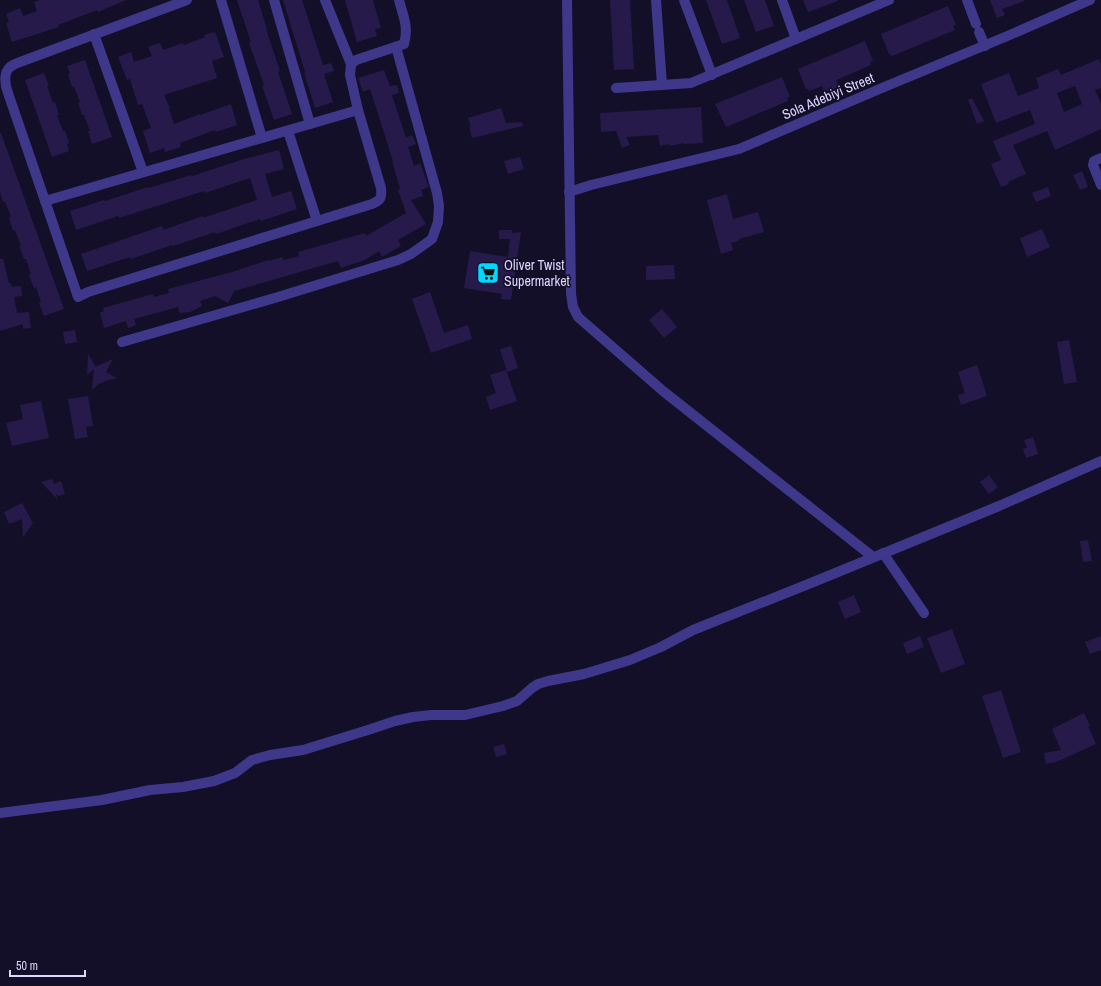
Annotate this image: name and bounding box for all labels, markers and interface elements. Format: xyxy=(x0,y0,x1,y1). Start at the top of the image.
street label: Sola Adebiyi Street xyxy=(779,69,877,123)
place label: Oliver Twist Supermarket xyxy=(504,256,570,290)
supermarket icon: Oliver Twist Supermarket xyxy=(475,260,501,286)
scale bar xyxy=(10,952,85,978)
text: 50 m xyxy=(16,958,38,974)

